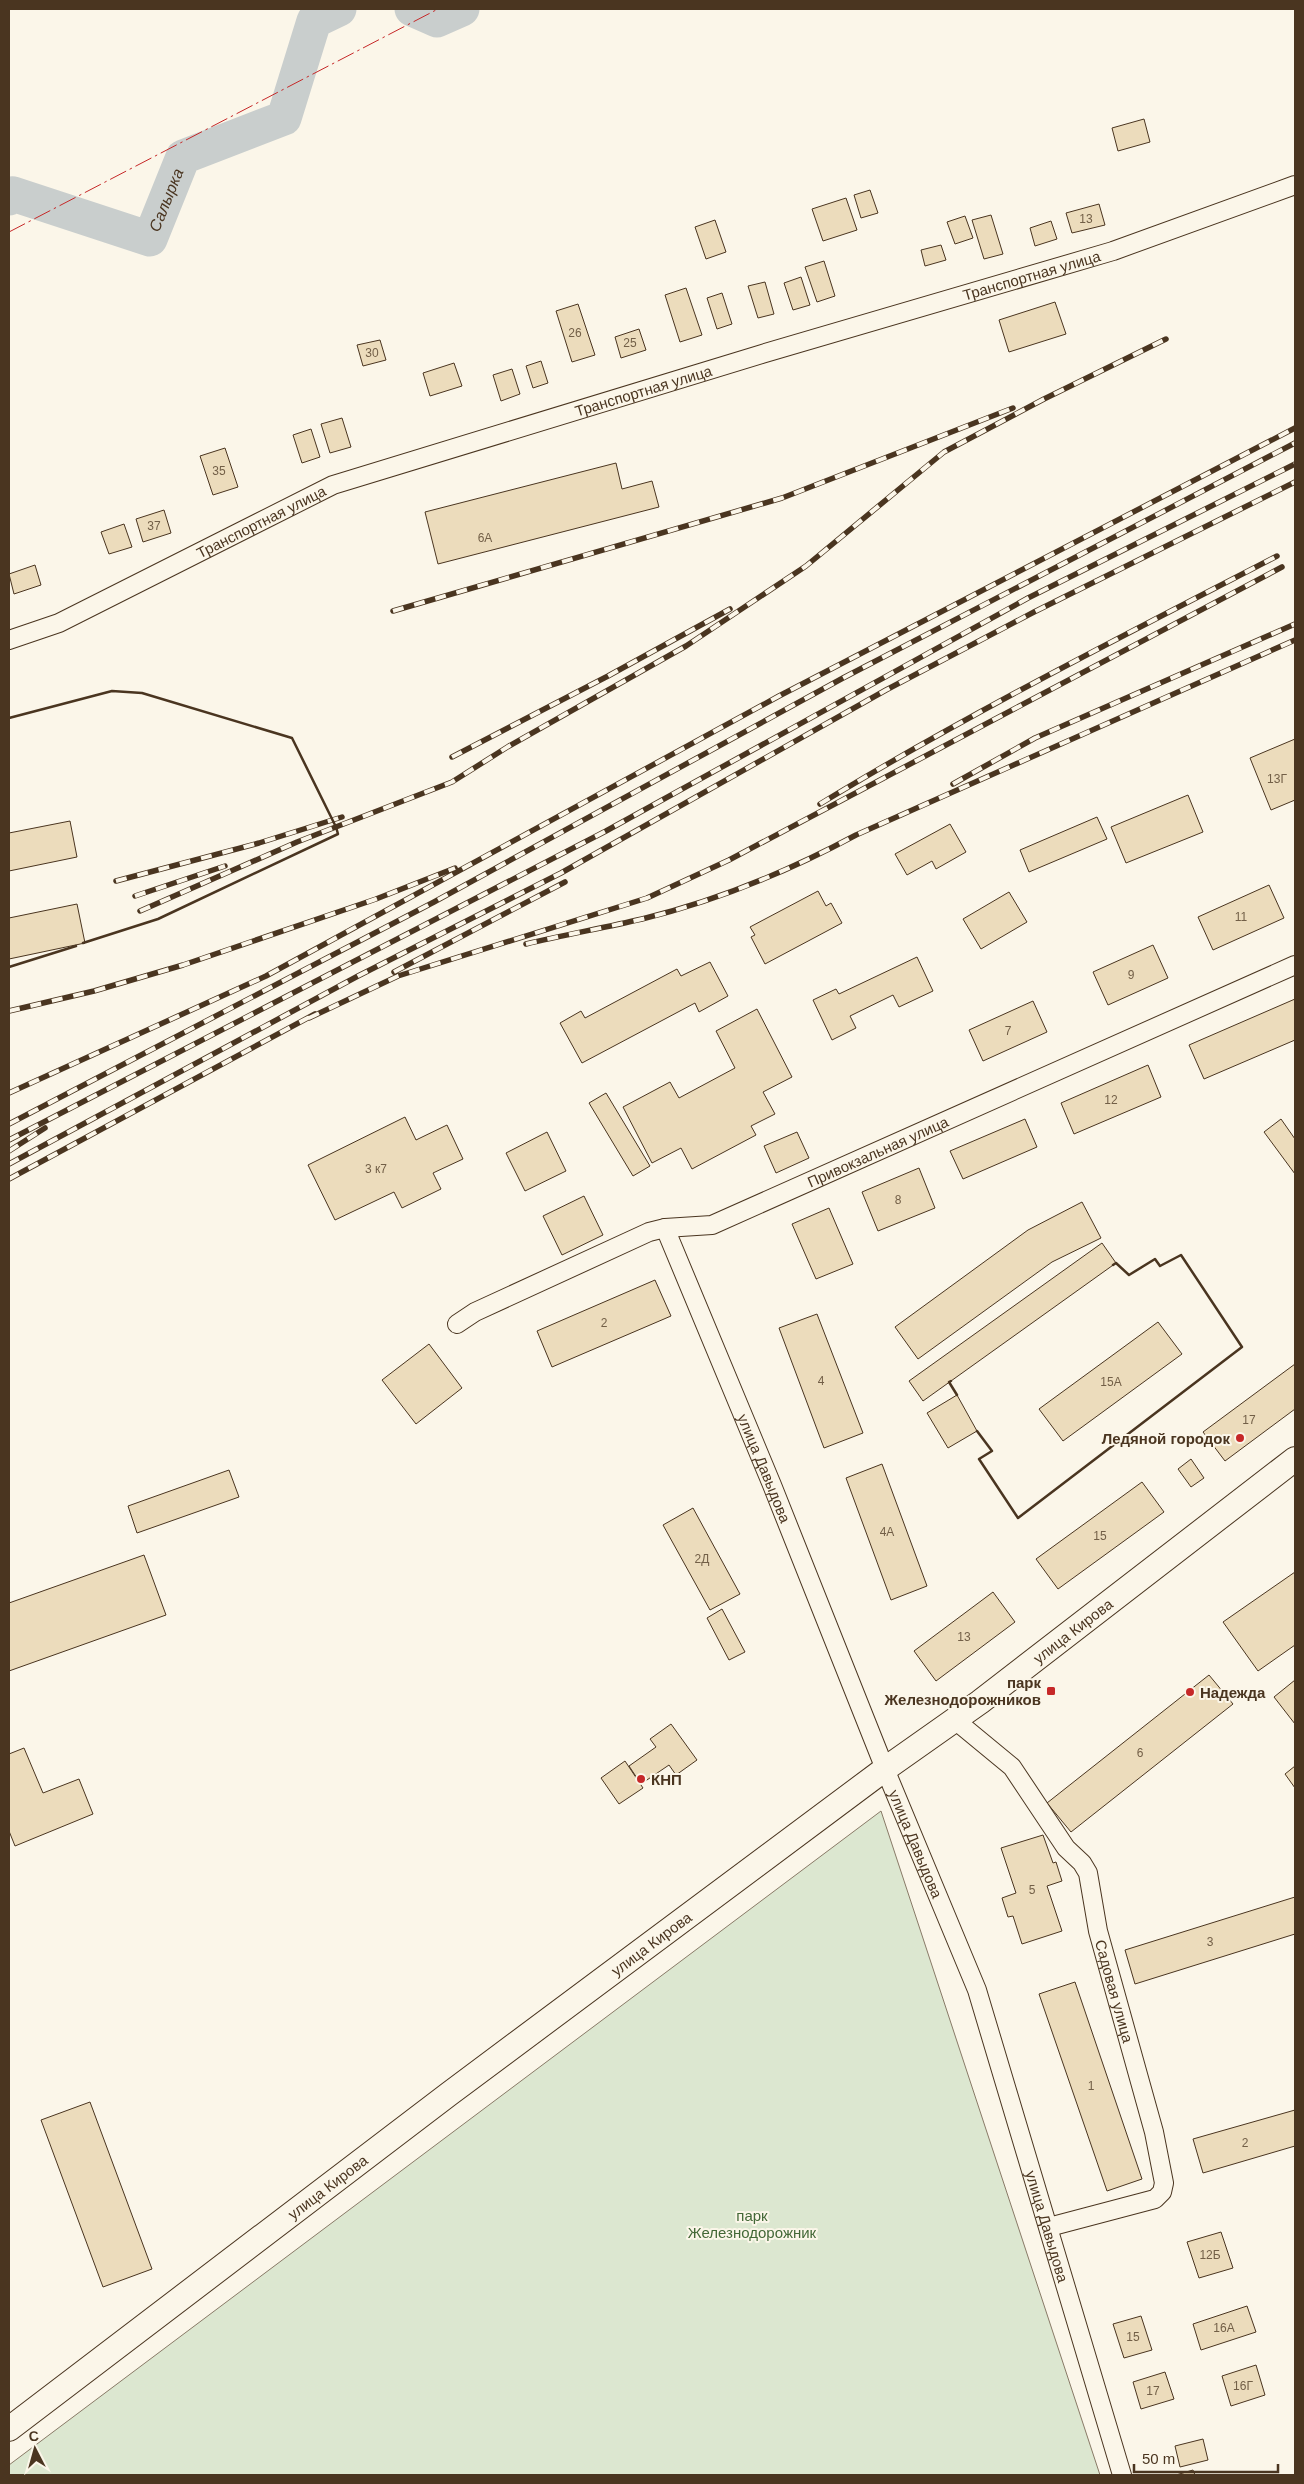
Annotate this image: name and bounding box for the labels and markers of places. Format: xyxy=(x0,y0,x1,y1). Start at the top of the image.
place label: Ледяной городок xyxy=(1102,1430,1230,1447)
marker: Ледяной городок xyxy=(1234,1432,1246,1444)
place label: парк Железнодорожников xyxy=(884,1674,1041,1708)
place label: Надежда xyxy=(1200,1684,1266,1701)
marker: парк Железнодорожников xyxy=(1045,1685,1057,1697)
marker: Надежда xyxy=(1184,1686,1196,1698)
place label: КНП xyxy=(651,1771,682,1788)
marker: КНП xyxy=(635,1773,647,1785)

